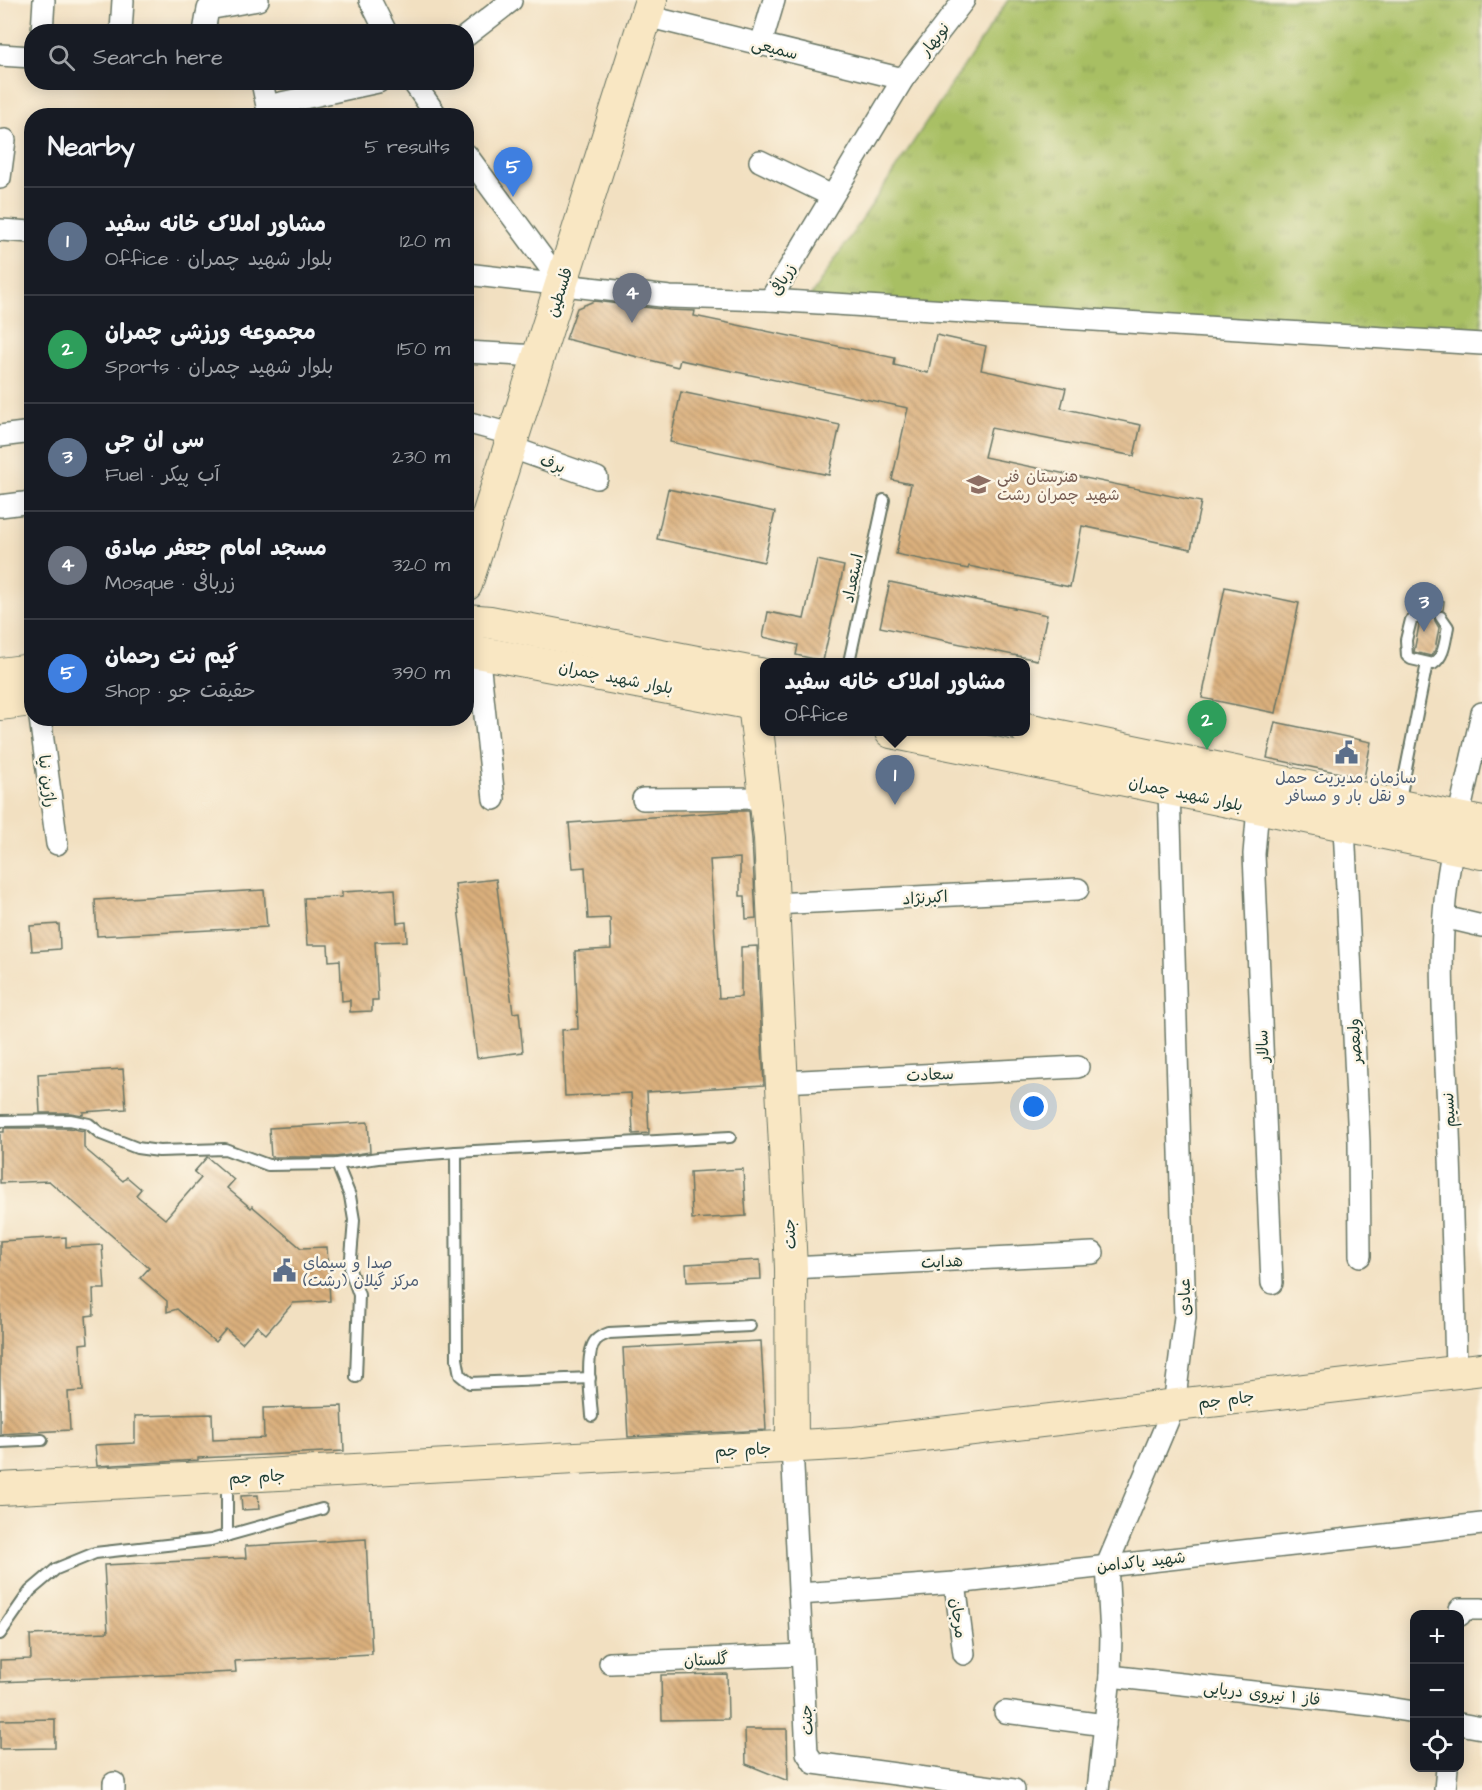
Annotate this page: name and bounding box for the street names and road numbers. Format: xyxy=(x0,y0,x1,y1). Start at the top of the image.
street label: نوبهار xyxy=(914,18,955,62)
street label: سمیعی xyxy=(749,33,800,65)
street label: زربافی xyxy=(765,259,801,300)
street label: فلسطین xyxy=(542,264,578,320)
street label: برف xyxy=(537,449,568,479)
street label: استعداد xyxy=(837,552,869,605)
street label: بلوار شهید چمران xyxy=(557,656,675,700)
street label: راژین نیا xyxy=(32,754,62,809)
street label: بلوار شهید چمران xyxy=(1127,771,1245,817)
street label: اکبرنژاد xyxy=(902,886,948,910)
street label: ولیعصر xyxy=(1343,1018,1367,1066)
street label: سالار xyxy=(1251,1029,1275,1065)
street label: سعادت xyxy=(906,1063,954,1087)
street label: نسیم xyxy=(1437,1092,1462,1128)
street label: جنت xyxy=(778,1218,802,1250)
street label: هدایت xyxy=(920,1250,964,1274)
street label: عبادی xyxy=(1174,1278,1196,1316)
street label: جام جم xyxy=(1197,1386,1256,1415)
street label: جام جم xyxy=(714,1438,772,1463)
street label: جام جم xyxy=(228,1465,286,1490)
street label: شهید پاکدامن xyxy=(1096,1546,1187,1578)
street label: مرجان xyxy=(944,1596,972,1640)
street label: گلستان xyxy=(683,1648,729,1672)
street label: فاز ۱ نیروی دریایی xyxy=(1202,1677,1321,1711)
street label: جنت xyxy=(795,1704,819,1736)

